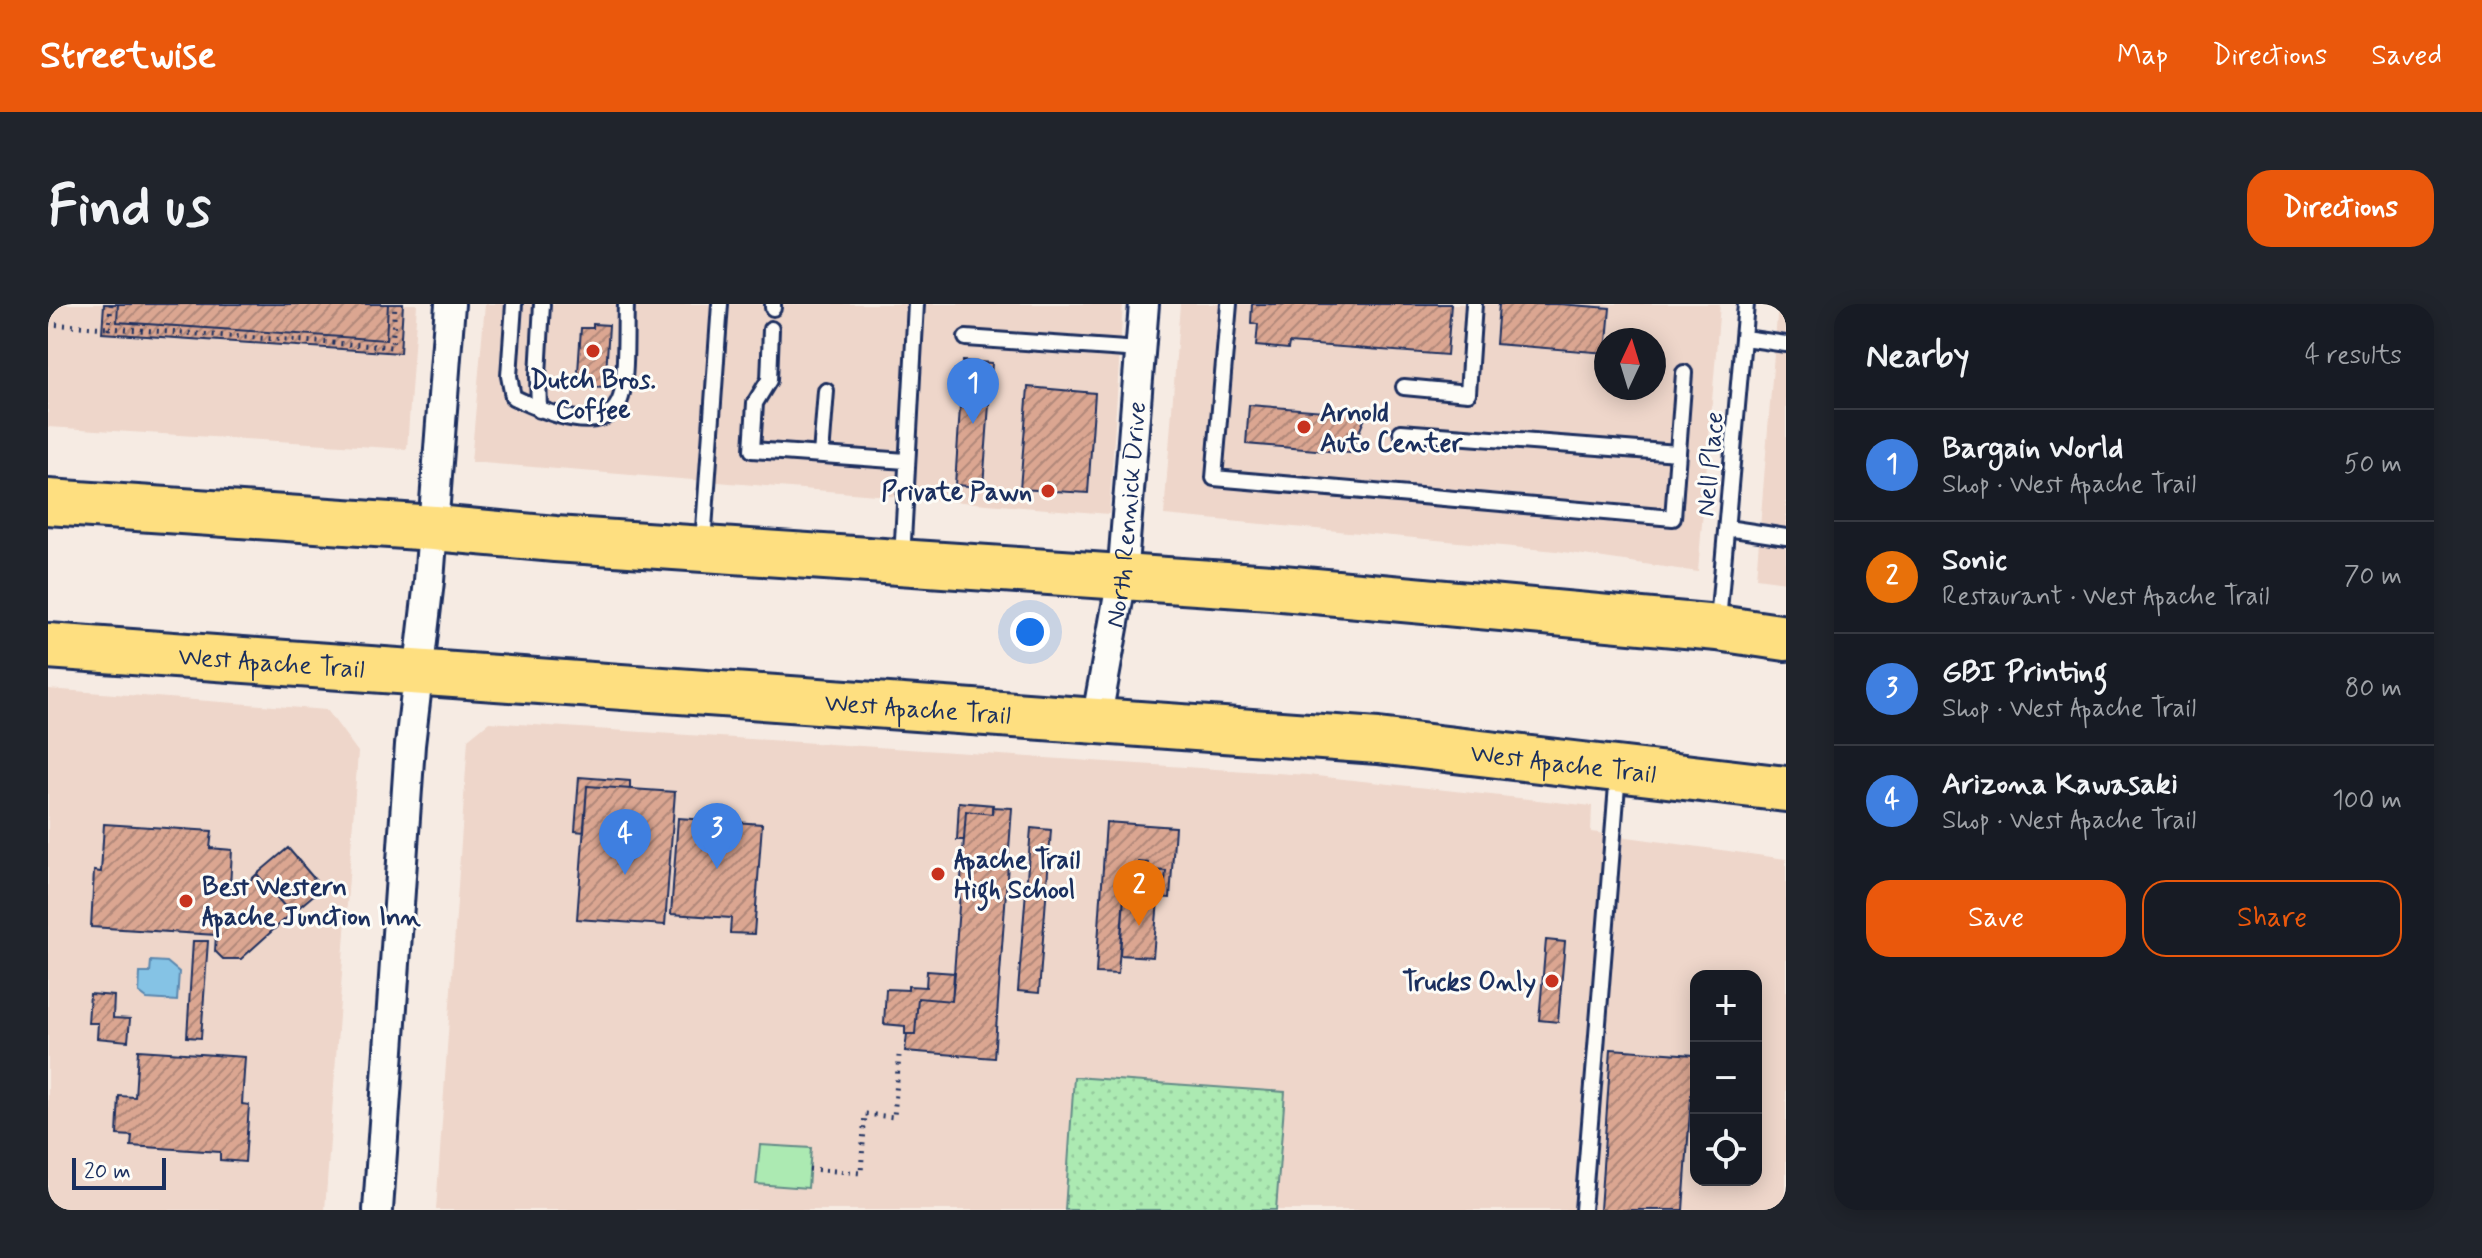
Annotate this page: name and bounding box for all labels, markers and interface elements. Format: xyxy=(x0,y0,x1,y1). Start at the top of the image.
text: Streetwise xyxy=(40,32,216,81)
text: Map xyxy=(2117,38,2168,75)
text: Directions xyxy=(2212,38,2327,75)
text: Saved xyxy=(2371,38,2442,75)
button: Directions xyxy=(2247,170,2434,247)
text: Find us xyxy=(48,172,211,245)
north arrow xyxy=(1594,328,1666,400)
text: Nearby xyxy=(1866,334,1970,379)
text: 4 results xyxy=(2305,339,2402,373)
marker: Dutch Bros. Coffee xyxy=(584,342,602,360)
pin: 1 xyxy=(947,358,999,424)
place label: Dutch Bros. Coffee xyxy=(530,364,656,428)
place label: Arnold Auto Center xyxy=(1320,397,1464,461)
street label: North Rennick Drive xyxy=(1098,400,1155,631)
street label: Nell Place xyxy=(1689,410,1733,518)
marker: Arnold Auto Center xyxy=(1295,418,1313,436)
text: Bargain World xyxy=(1942,429,2123,468)
text: 1 xyxy=(1886,448,1898,482)
text: 50 m xyxy=(2344,448,2402,482)
text: Shop · West Apache Trail xyxy=(1942,468,2196,502)
place label: Private Pawn xyxy=(881,476,1032,510)
marker: Private Pawn xyxy=(1039,482,1057,500)
text: Sonic xyxy=(1942,541,2007,580)
text: 2 xyxy=(1886,560,1898,594)
text: 70 m xyxy=(2344,560,2402,594)
text: Restaurant · West Apache Trail xyxy=(1942,580,2269,614)
your location xyxy=(1010,612,1050,652)
street label: West Apache Trail xyxy=(177,640,366,688)
text: GBI Printing xyxy=(1942,653,2107,692)
text: 3 xyxy=(1886,672,1898,706)
text: 80 m xyxy=(2345,672,2402,706)
street label: West Apache Trail xyxy=(823,687,1012,734)
text: Shop · West Apache Trail xyxy=(1942,692,2196,726)
street label: West Apache Trail xyxy=(1468,737,1658,793)
text: Arizona Kawasaki xyxy=(1942,765,2178,804)
text: 4 xyxy=(1884,784,1900,818)
text: 100 m xyxy=(2332,784,2402,818)
pin: 3 xyxy=(691,803,743,869)
text: Shop · West Apache Trail xyxy=(1942,804,2196,838)
pin: 4 xyxy=(599,809,651,875)
place label: Apache Trail High School xyxy=(954,844,1080,911)
pin: 2 xyxy=(1113,860,1165,926)
marker: Apache Trail High School xyxy=(929,865,947,883)
place label: Best Western Apache Junction Inn xyxy=(202,871,421,938)
button: Save xyxy=(1866,880,2126,957)
button: Share xyxy=(2142,880,2402,957)
marker: Best Western Apache Junction Inn xyxy=(177,892,195,910)
place label: Trucks Only xyxy=(1402,966,1536,1000)
map controls xyxy=(1690,970,1762,1186)
button: + xyxy=(1690,970,1762,1042)
marker: Trucks Only xyxy=(1543,972,1561,990)
button: − xyxy=(1690,1042,1762,1114)
button: locate xyxy=(1690,1114,1762,1186)
scale bar xyxy=(72,1154,166,1190)
text: 20 m xyxy=(84,1158,131,1186)

